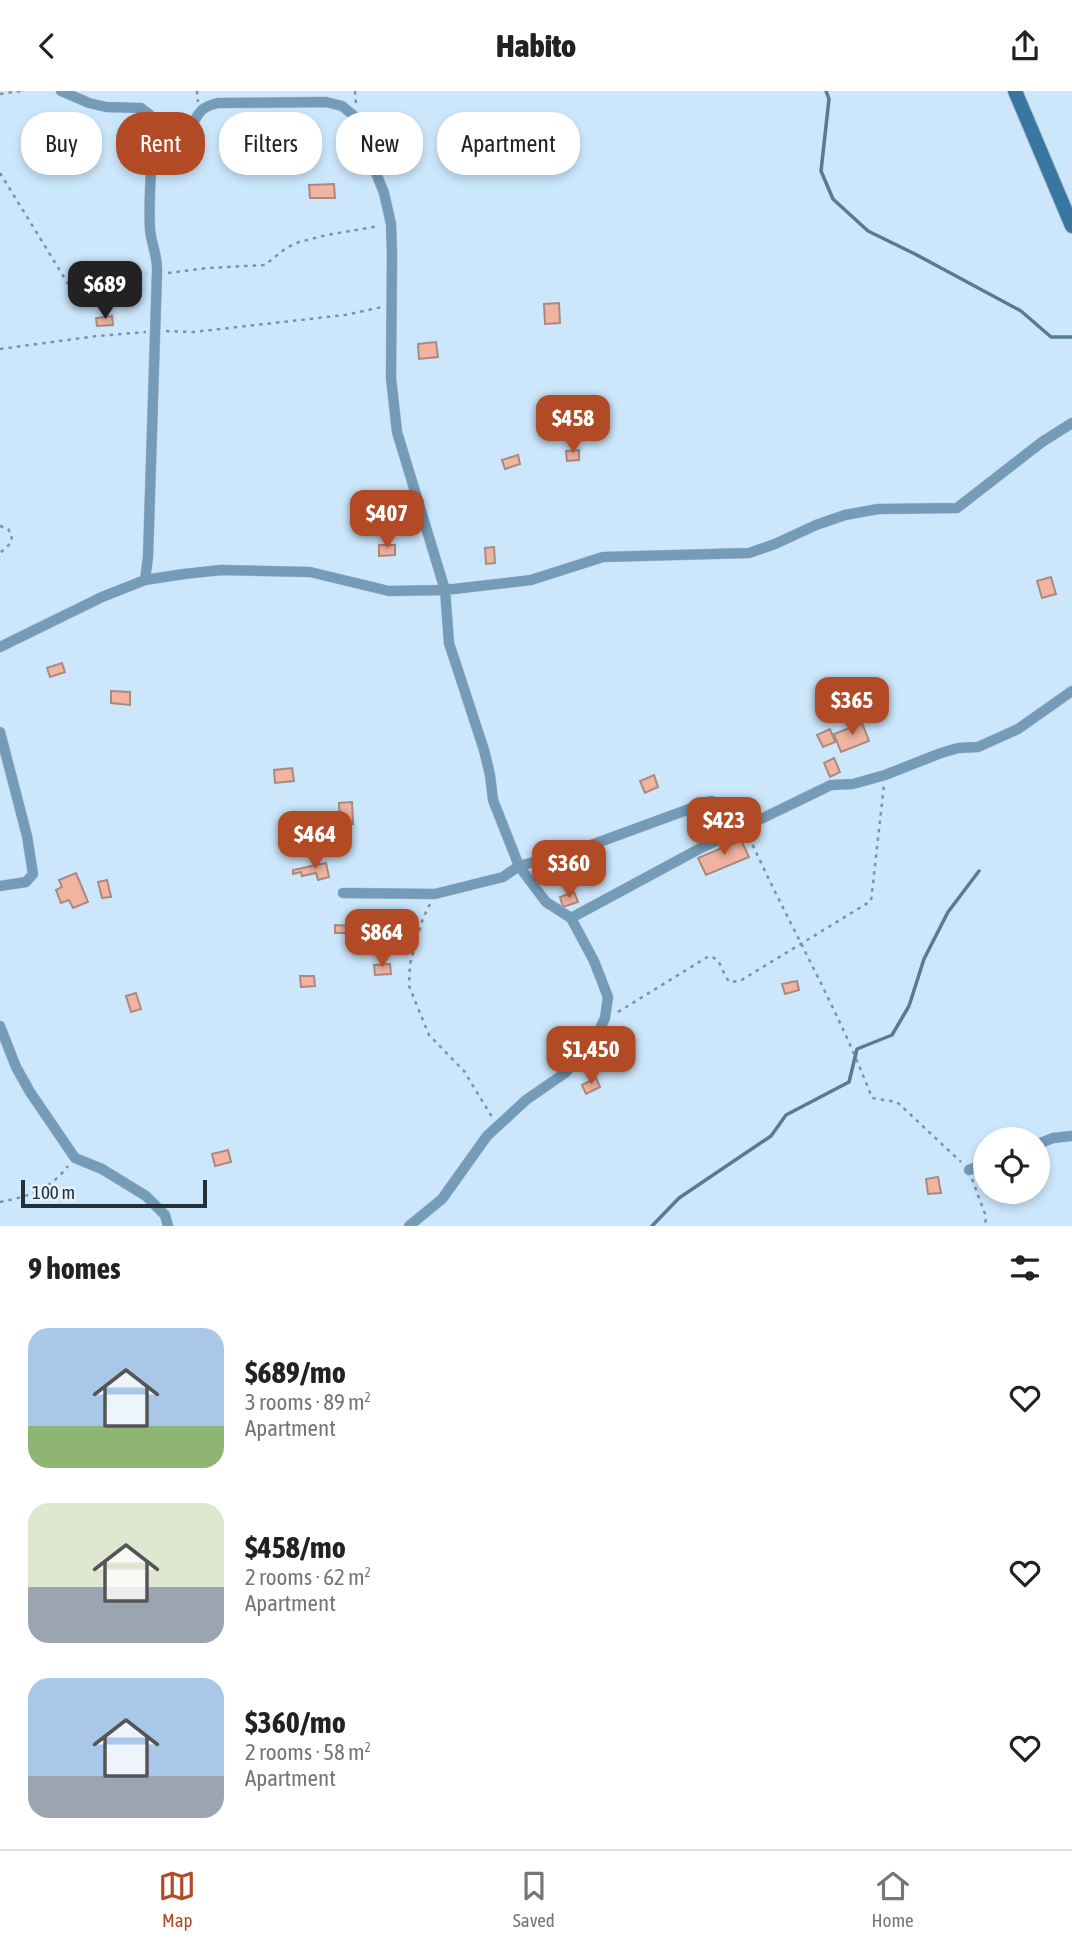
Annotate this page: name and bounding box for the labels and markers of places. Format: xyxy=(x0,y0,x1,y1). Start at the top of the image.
pin: $689 xyxy=(64,261,146,321)
pin: $458 xyxy=(532,395,614,455)
pin: $407 xyxy=(346,491,428,550)
pin: $365 xyxy=(811,677,893,737)
pin: $423 xyxy=(683,797,765,857)
pin: $464 xyxy=(274,811,356,871)
pin: $360 xyxy=(528,841,610,900)
pin: $864 xyxy=(341,909,423,969)
pin: $1,450 xyxy=(534,1027,648,1086)

